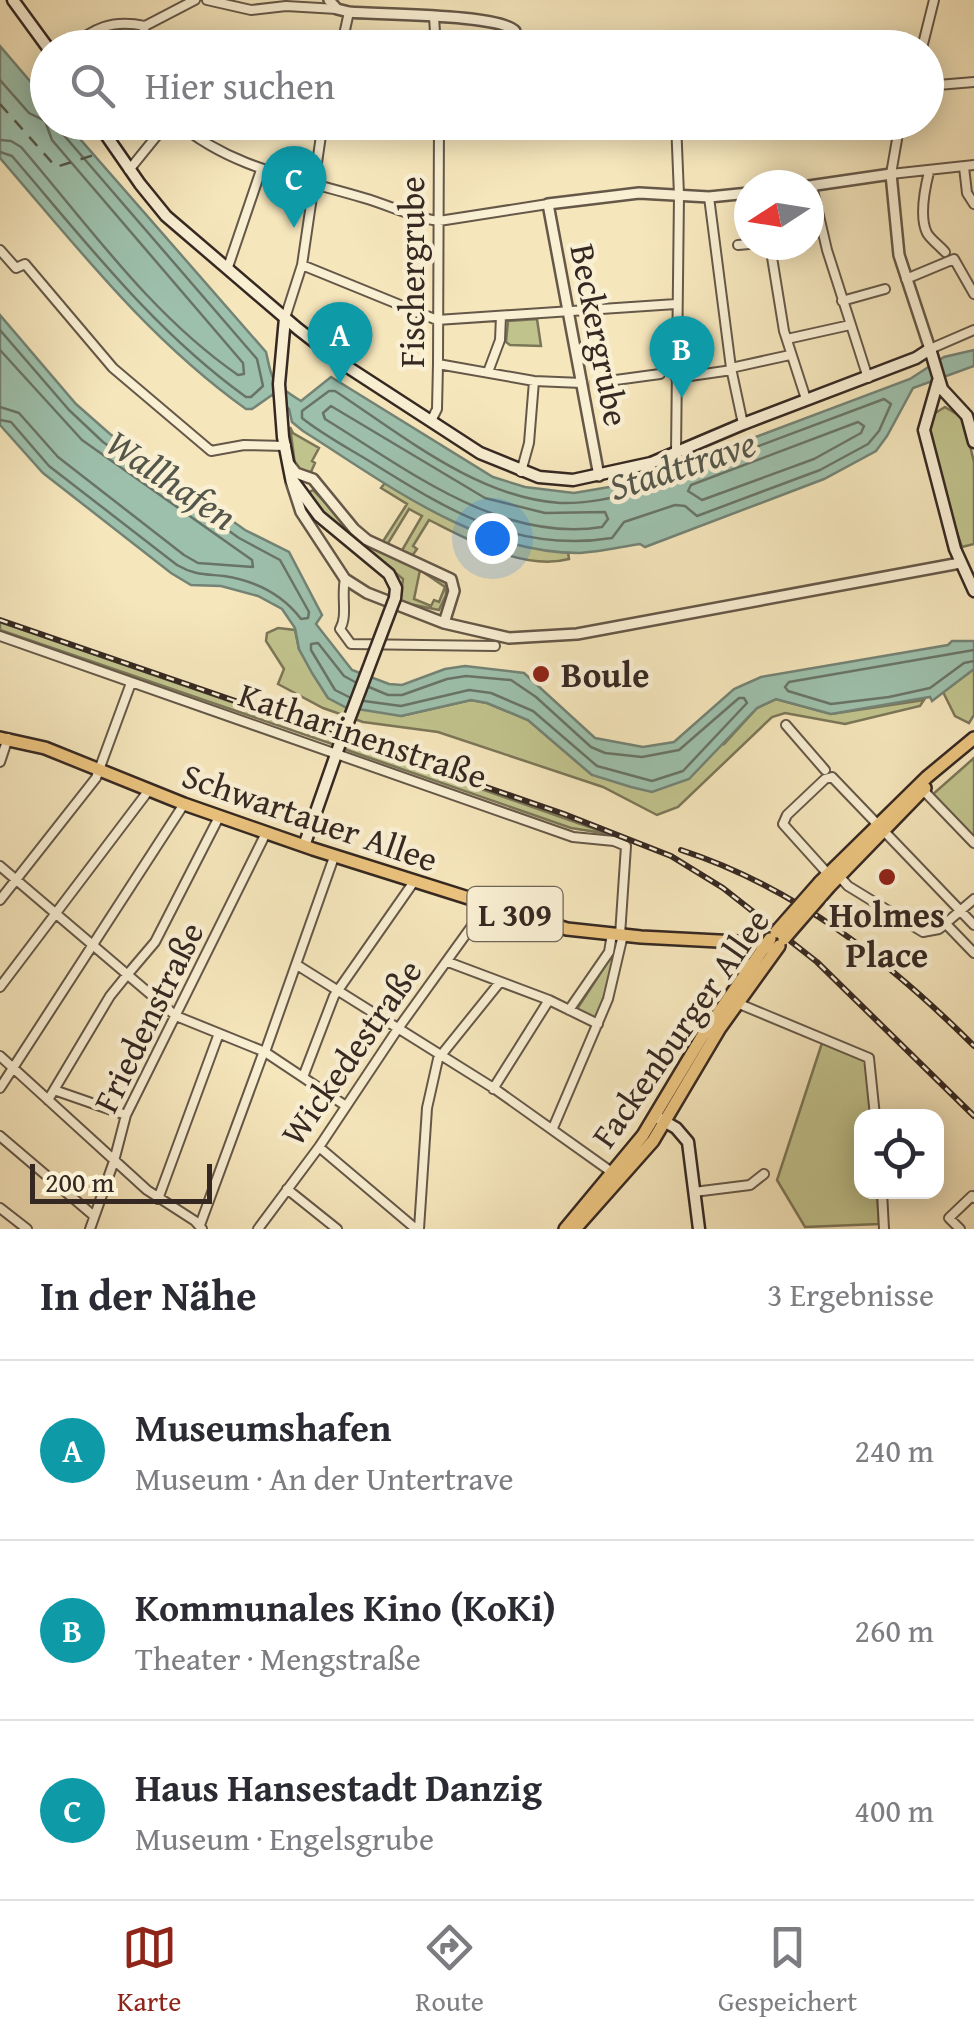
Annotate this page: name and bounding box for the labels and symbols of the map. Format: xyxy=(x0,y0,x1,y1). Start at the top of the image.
pin: C xyxy=(262,146,326,228)
north arrow xyxy=(734,170,824,260)
street label: Fischergrube xyxy=(386,176,437,368)
street label: Beckergrube xyxy=(557,240,643,430)
pin: A xyxy=(308,302,372,384)
pin: B xyxy=(650,316,714,398)
water label: Stadttrave xyxy=(601,414,763,514)
water label: Wallhafen xyxy=(96,415,248,543)
your location xyxy=(467,513,518,564)
place label: Boule xyxy=(561,649,649,700)
marker: Boule xyxy=(530,663,552,685)
street label: Katharinenstraße xyxy=(232,669,494,801)
street label: Schwartauer Allee xyxy=(175,749,445,885)
marker: Holmes Place xyxy=(876,866,898,888)
road number: L 309 xyxy=(468,887,562,941)
place label: Holmes Place xyxy=(829,889,945,980)
street label: Fackenburger Allee xyxy=(578,898,782,1158)
street label: Friedenstraße xyxy=(80,913,216,1121)
street label: Wickedestraße xyxy=(268,948,434,1156)
scale bar xyxy=(30,1159,212,1204)

